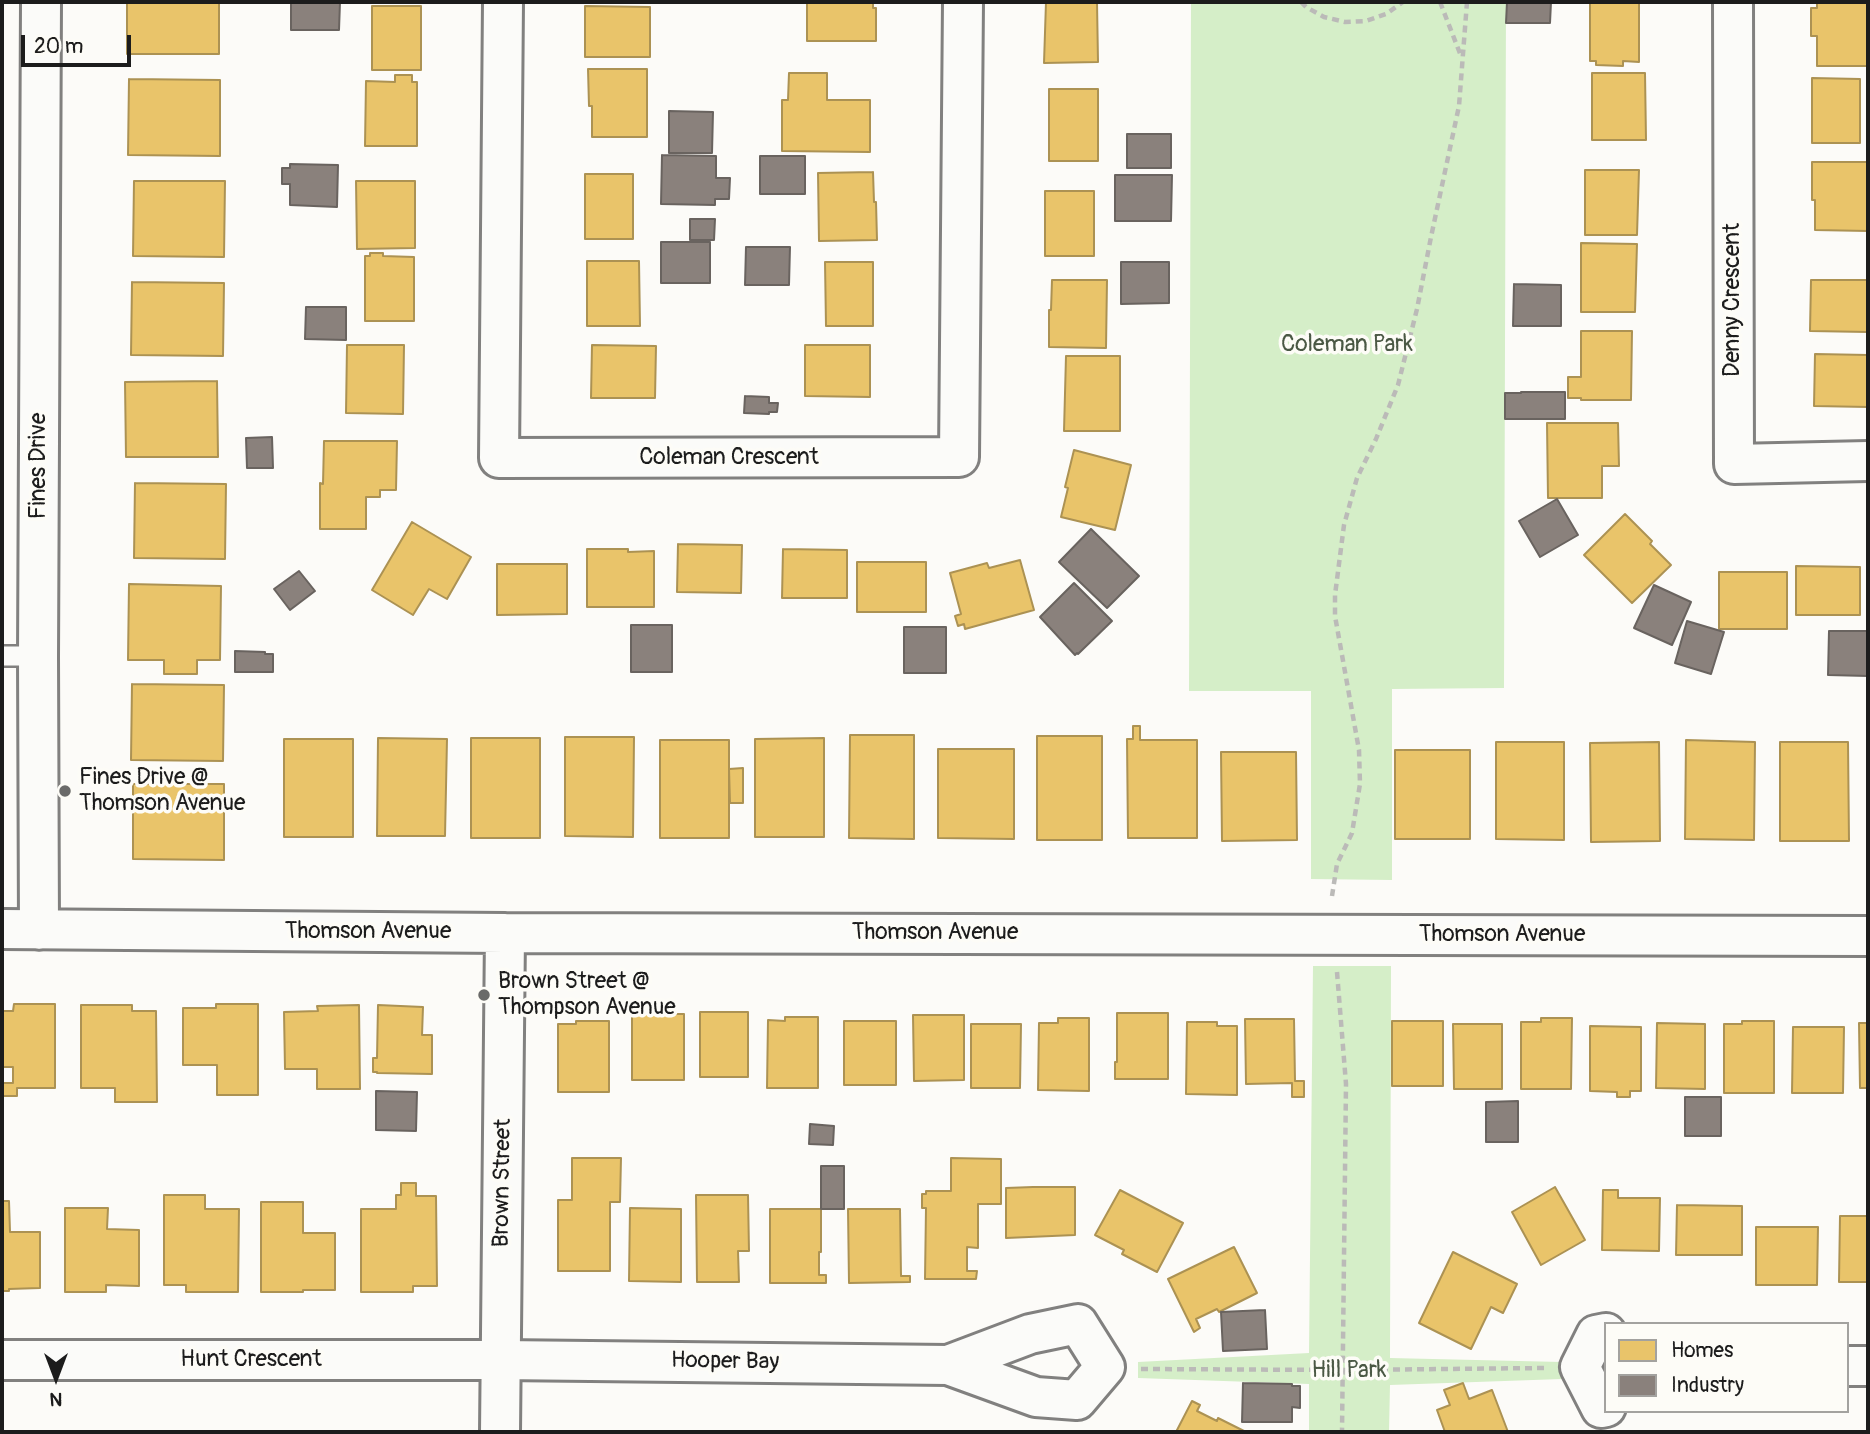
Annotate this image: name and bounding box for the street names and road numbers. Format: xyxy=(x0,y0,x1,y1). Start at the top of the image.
street label: Denny Crescent xyxy=(1719,223,1747,377)
street label: Fines Drive xyxy=(25,413,53,519)
street label: Coleman Crescent xyxy=(639,444,819,472)
street label: Thomson Avenue xyxy=(285,918,451,946)
street label: Thomson Avenue xyxy=(852,919,1018,947)
street label: Thomson Avenue xyxy=(1419,921,1585,949)
street label: Brown Street xyxy=(488,1118,518,1248)
street label: Hunt Crescent xyxy=(180,1346,322,1374)
street label: Hooper Bay xyxy=(671,1347,779,1377)

